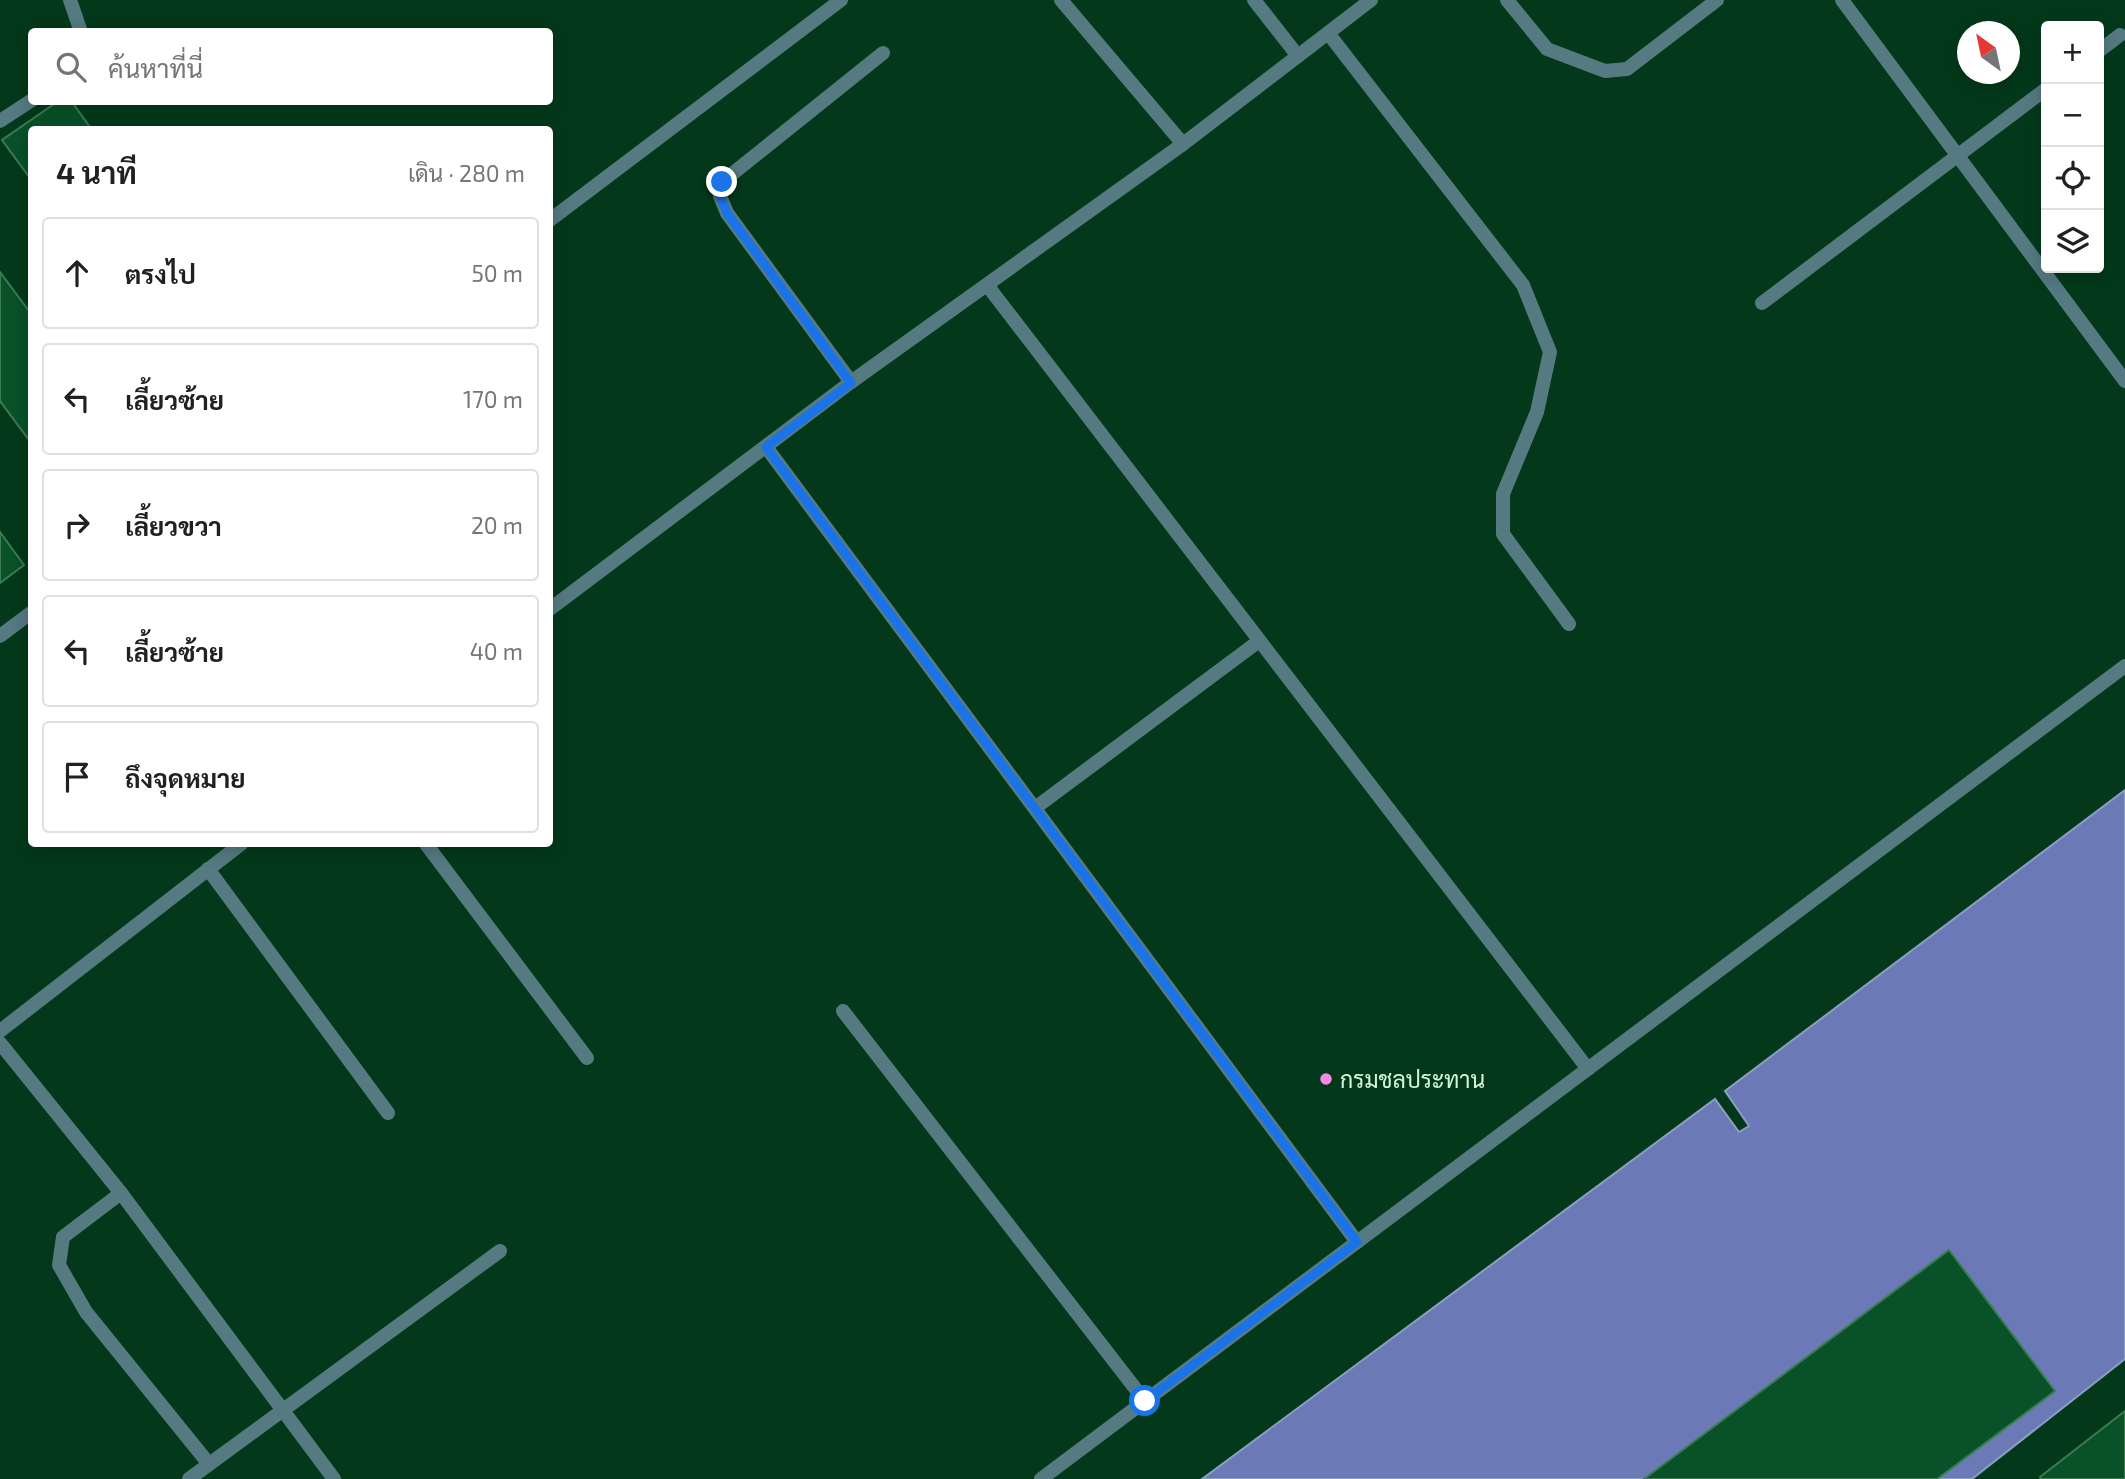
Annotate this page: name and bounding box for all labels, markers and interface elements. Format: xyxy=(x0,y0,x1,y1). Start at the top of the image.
north arrow xyxy=(1957,21,2020,84)
map controls xyxy=(2041,21,2104,273)
button: + xyxy=(2041,21,2104,84)
search box xyxy=(28,28,553,105)
icon: search xyxy=(52,48,90,86)
text: ค้นหาที่นี่ xyxy=(108,52,203,83)
button: − xyxy=(2041,84,2104,147)
button: locate xyxy=(2041,147,2104,210)
text: 4 นาที xyxy=(56,154,137,190)
text: เดิน · 280 m xyxy=(408,159,525,187)
route end xyxy=(706,166,737,197)
button: layers xyxy=(2041,210,2104,273)
icon: ahead xyxy=(58,254,96,292)
text: ตรงไป xyxy=(125,258,196,289)
text: 50 m xyxy=(472,259,523,287)
icon: left xyxy=(58,380,96,418)
text: เลี้ยวซ้าย xyxy=(125,384,224,415)
text: 170 m xyxy=(463,385,523,413)
icon: right xyxy=(58,506,96,544)
text: เลี้ยวขวา xyxy=(125,510,222,541)
text: 20 m xyxy=(471,511,523,539)
icon: left xyxy=(58,632,96,670)
text: เลี้ยวซ้าย xyxy=(125,636,224,667)
text: 40 m xyxy=(470,637,523,665)
icon: arrive xyxy=(58,758,96,796)
text: ถึงจุดหมาย xyxy=(125,762,246,793)
place label: กรมชลประทาน xyxy=(1340,1065,1485,1093)
marker: กรมชลประทาน xyxy=(1318,1071,1334,1087)
route start xyxy=(1129,1385,1160,1416)

